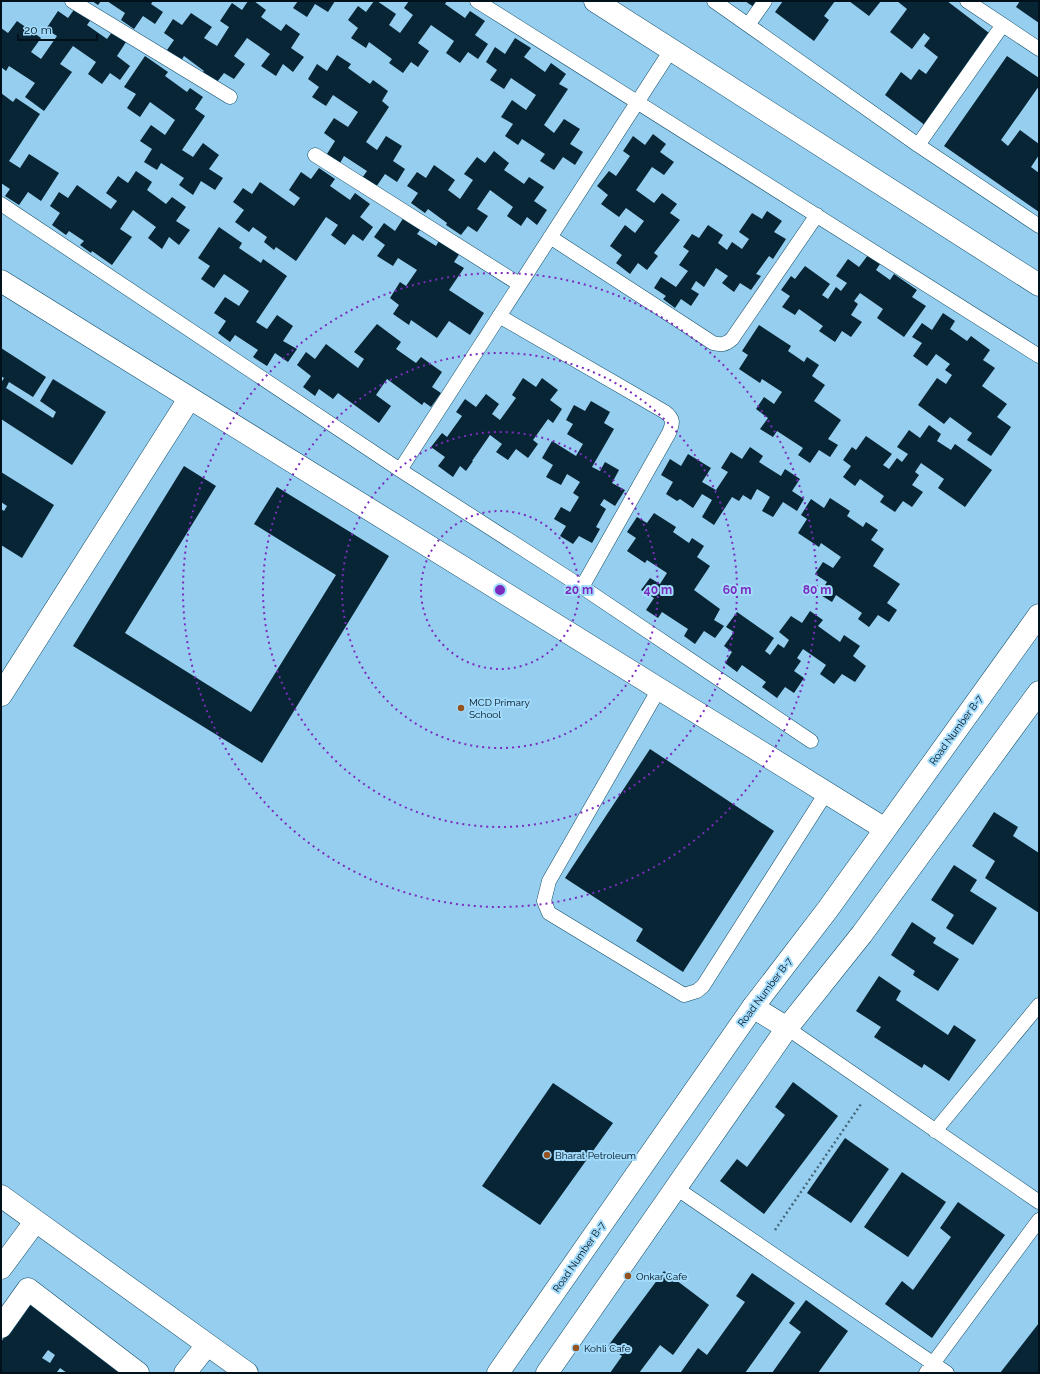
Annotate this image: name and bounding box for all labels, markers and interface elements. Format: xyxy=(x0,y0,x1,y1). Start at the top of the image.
scale bar xyxy=(18,16,97,42)
text: 20 m xyxy=(24,23,52,37)
centre of rings xyxy=(493,583,507,597)
text: 20 m xyxy=(565,583,593,597)
text: 40 m xyxy=(644,583,672,597)
text: 60 m xyxy=(723,583,751,597)
text: 80 m xyxy=(803,583,831,597)
street label: Road Number B-7 xyxy=(927,693,985,767)
place label: MCD Primary School xyxy=(469,697,530,720)
marker: MCD Primary School xyxy=(456,703,466,713)
street label: Road Number B-7 xyxy=(736,955,795,1029)
marker: Bharat Petroleum xyxy=(542,1150,552,1160)
place label: Bharat Petroleum xyxy=(555,1150,636,1161)
street label: Road Number B-7 xyxy=(551,1219,608,1294)
marker: Onkar Cafe xyxy=(623,1271,633,1281)
place label: Onkar Cafe xyxy=(636,1271,687,1282)
marker: Kohli Cafe xyxy=(571,1343,581,1353)
place label: Kohli Cafe xyxy=(584,1343,631,1354)

